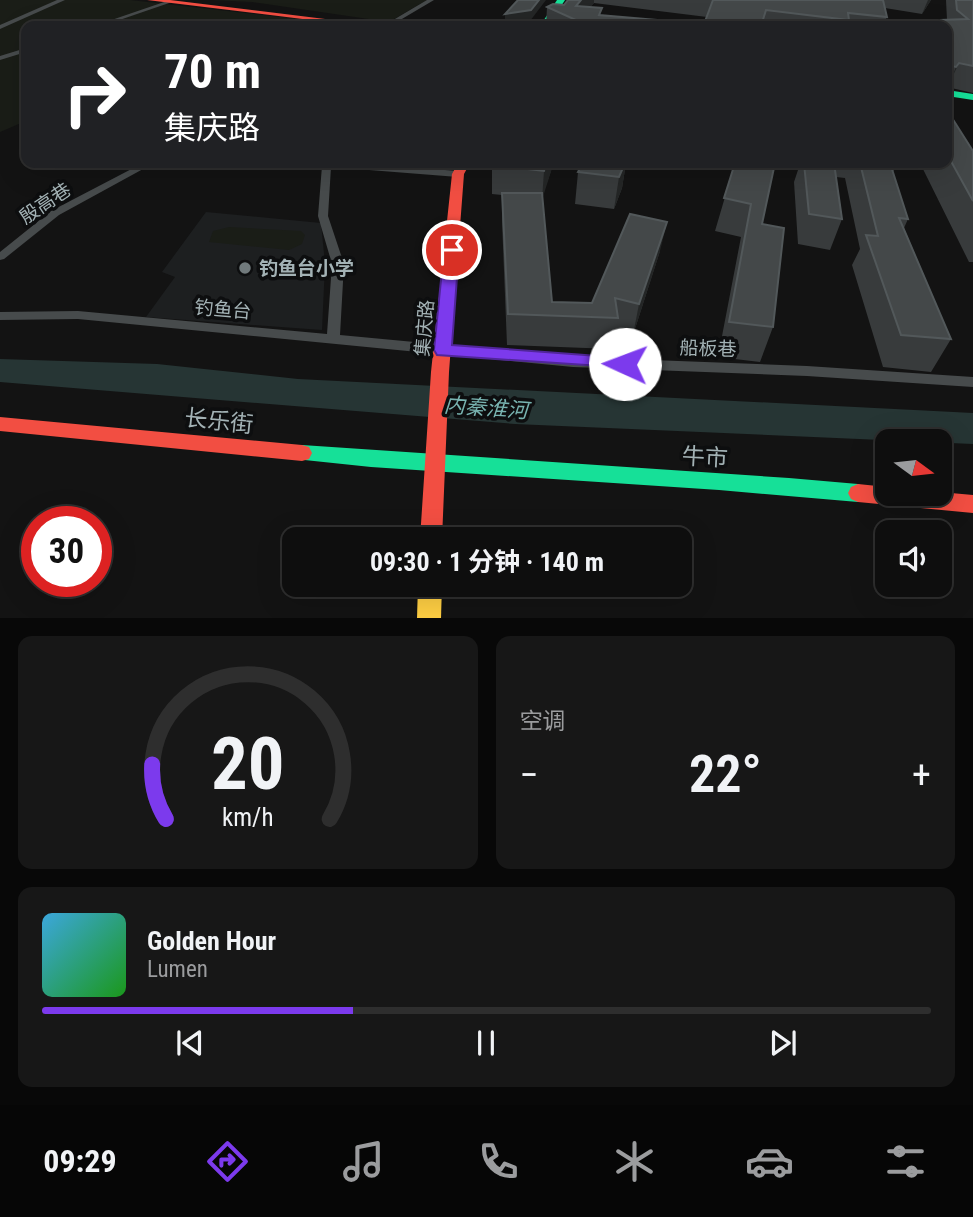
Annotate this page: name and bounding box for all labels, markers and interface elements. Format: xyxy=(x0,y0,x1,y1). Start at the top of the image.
text: 70 m xyxy=(164,43,261,100)
icon: right xyxy=(49,49,140,140)
text: 集庆路 xyxy=(164,109,260,147)
street label: 殷高巷 xyxy=(15,178,75,229)
pin xyxy=(422,220,482,280)
icon: arrive xyxy=(433,231,471,269)
place label: 钓鱼台小学 xyxy=(259,257,354,280)
marker: 钓鱼台小学 xyxy=(237,260,253,276)
street label: 钓鱼台 xyxy=(194,296,252,323)
street label: 集庆路 xyxy=(411,299,438,357)
position arrow xyxy=(588,327,662,401)
street label: 船板巷 xyxy=(679,336,737,361)
water label: 内秦淮河 xyxy=(443,393,533,423)
street label: 长乐街 xyxy=(183,404,255,439)
north arrow xyxy=(875,429,952,506)
map controls xyxy=(875,429,952,597)
street label: 牛市 xyxy=(681,443,729,472)
speed limit sign: 30 xyxy=(21,506,112,597)
button: sound xyxy=(875,520,952,597)
text: 09:30 · 1 分钟 · 140 m xyxy=(370,547,604,577)
text: 空调 xyxy=(520,708,566,735)
text: 20 xyxy=(211,721,285,807)
text: 22° xyxy=(689,744,762,805)
text: − xyxy=(520,753,539,797)
text: + xyxy=(912,753,931,797)
text: km/h xyxy=(222,802,273,831)
text: Golden Hour xyxy=(147,926,276,956)
text: Lumen xyxy=(147,956,208,983)
icon: previous xyxy=(171,1024,209,1062)
icon: pause xyxy=(467,1024,505,1062)
icon: next xyxy=(764,1024,802,1062)
icon: directions xyxy=(203,1137,252,1186)
icon: music xyxy=(339,1137,388,1186)
icon: phone xyxy=(474,1137,523,1186)
icon: climate xyxy=(610,1137,659,1186)
icon: car xyxy=(745,1137,794,1186)
icon: filters xyxy=(881,1137,930,1186)
text: 09:29 xyxy=(43,1142,117,1180)

